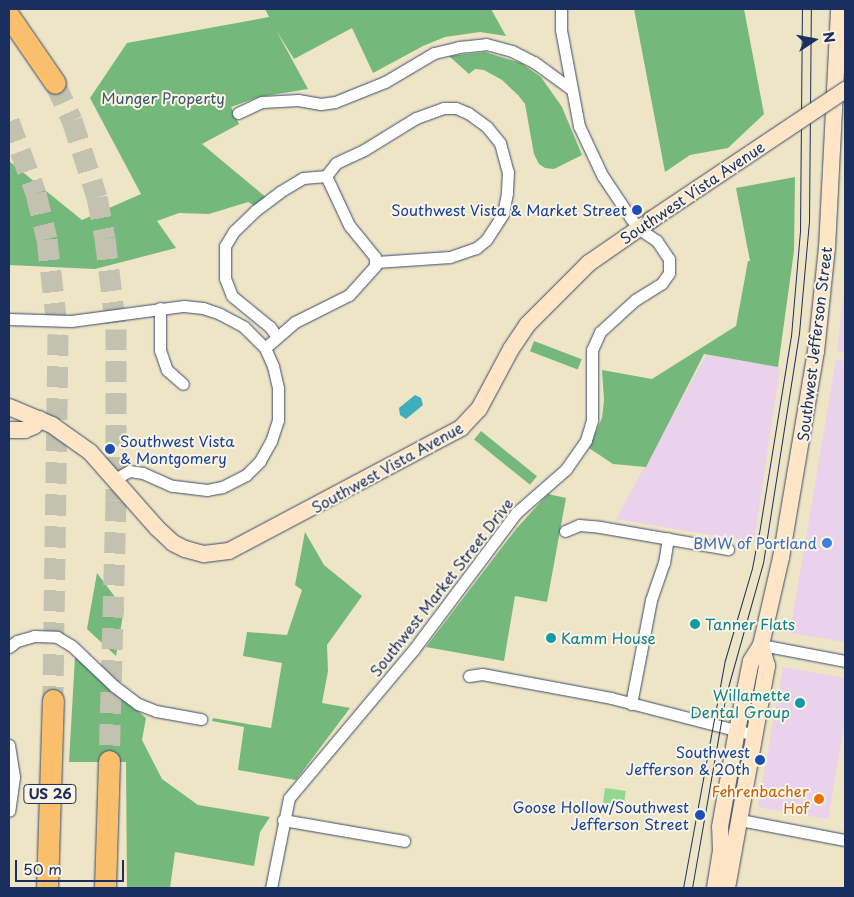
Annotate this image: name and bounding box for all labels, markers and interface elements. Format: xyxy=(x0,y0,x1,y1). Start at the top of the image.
north arrow xyxy=(789,15,839,65)
text: N xyxy=(818,30,841,44)
park label: Munger Property xyxy=(101,89,225,107)
street label: Southwest Vista Avenue xyxy=(616,137,768,247)
place label: Southwest Vista & Market Street xyxy=(388,201,627,219)
marker: Southwest Vista & Market Street xyxy=(631,204,643,216)
street label: Southwest Jefferson Street xyxy=(793,245,835,443)
street label: Southwest Vista Avenue xyxy=(308,418,466,516)
place label: Southwest Vista & Montgomery xyxy=(120,431,235,466)
marker: Southwest Vista & Montgomery xyxy=(104,443,116,455)
street label: Southwest Market Street Drive xyxy=(365,493,517,681)
place label: BMW of Portland xyxy=(692,534,817,552)
marker: BMW of Portland xyxy=(821,537,833,549)
place label: Tanner Flats xyxy=(705,615,796,633)
marker: Tanner Flats xyxy=(689,618,701,630)
place label: Kamm House xyxy=(561,629,656,647)
marker: Kamm House xyxy=(545,632,557,644)
place label: Willamette Dental Group xyxy=(691,685,790,720)
marker: Willamette Dental Group xyxy=(794,697,806,709)
place label: Southwest Jefferson & 20th xyxy=(625,742,750,777)
marker: Southwest Jefferson & 20th xyxy=(754,754,766,766)
place label: Fehrenbacher Hof xyxy=(711,781,809,816)
road number: US 26 xyxy=(22,782,78,806)
marker: Fehrenbacher Hof xyxy=(813,793,825,805)
place label: Goose Hollow/Southwest Jefferson Street xyxy=(512,797,689,832)
marker: Goose Hollow/Southwest Jefferson Street xyxy=(693,808,707,822)
scale bar xyxy=(18,850,126,882)
text: 50 m xyxy=(23,857,62,880)

